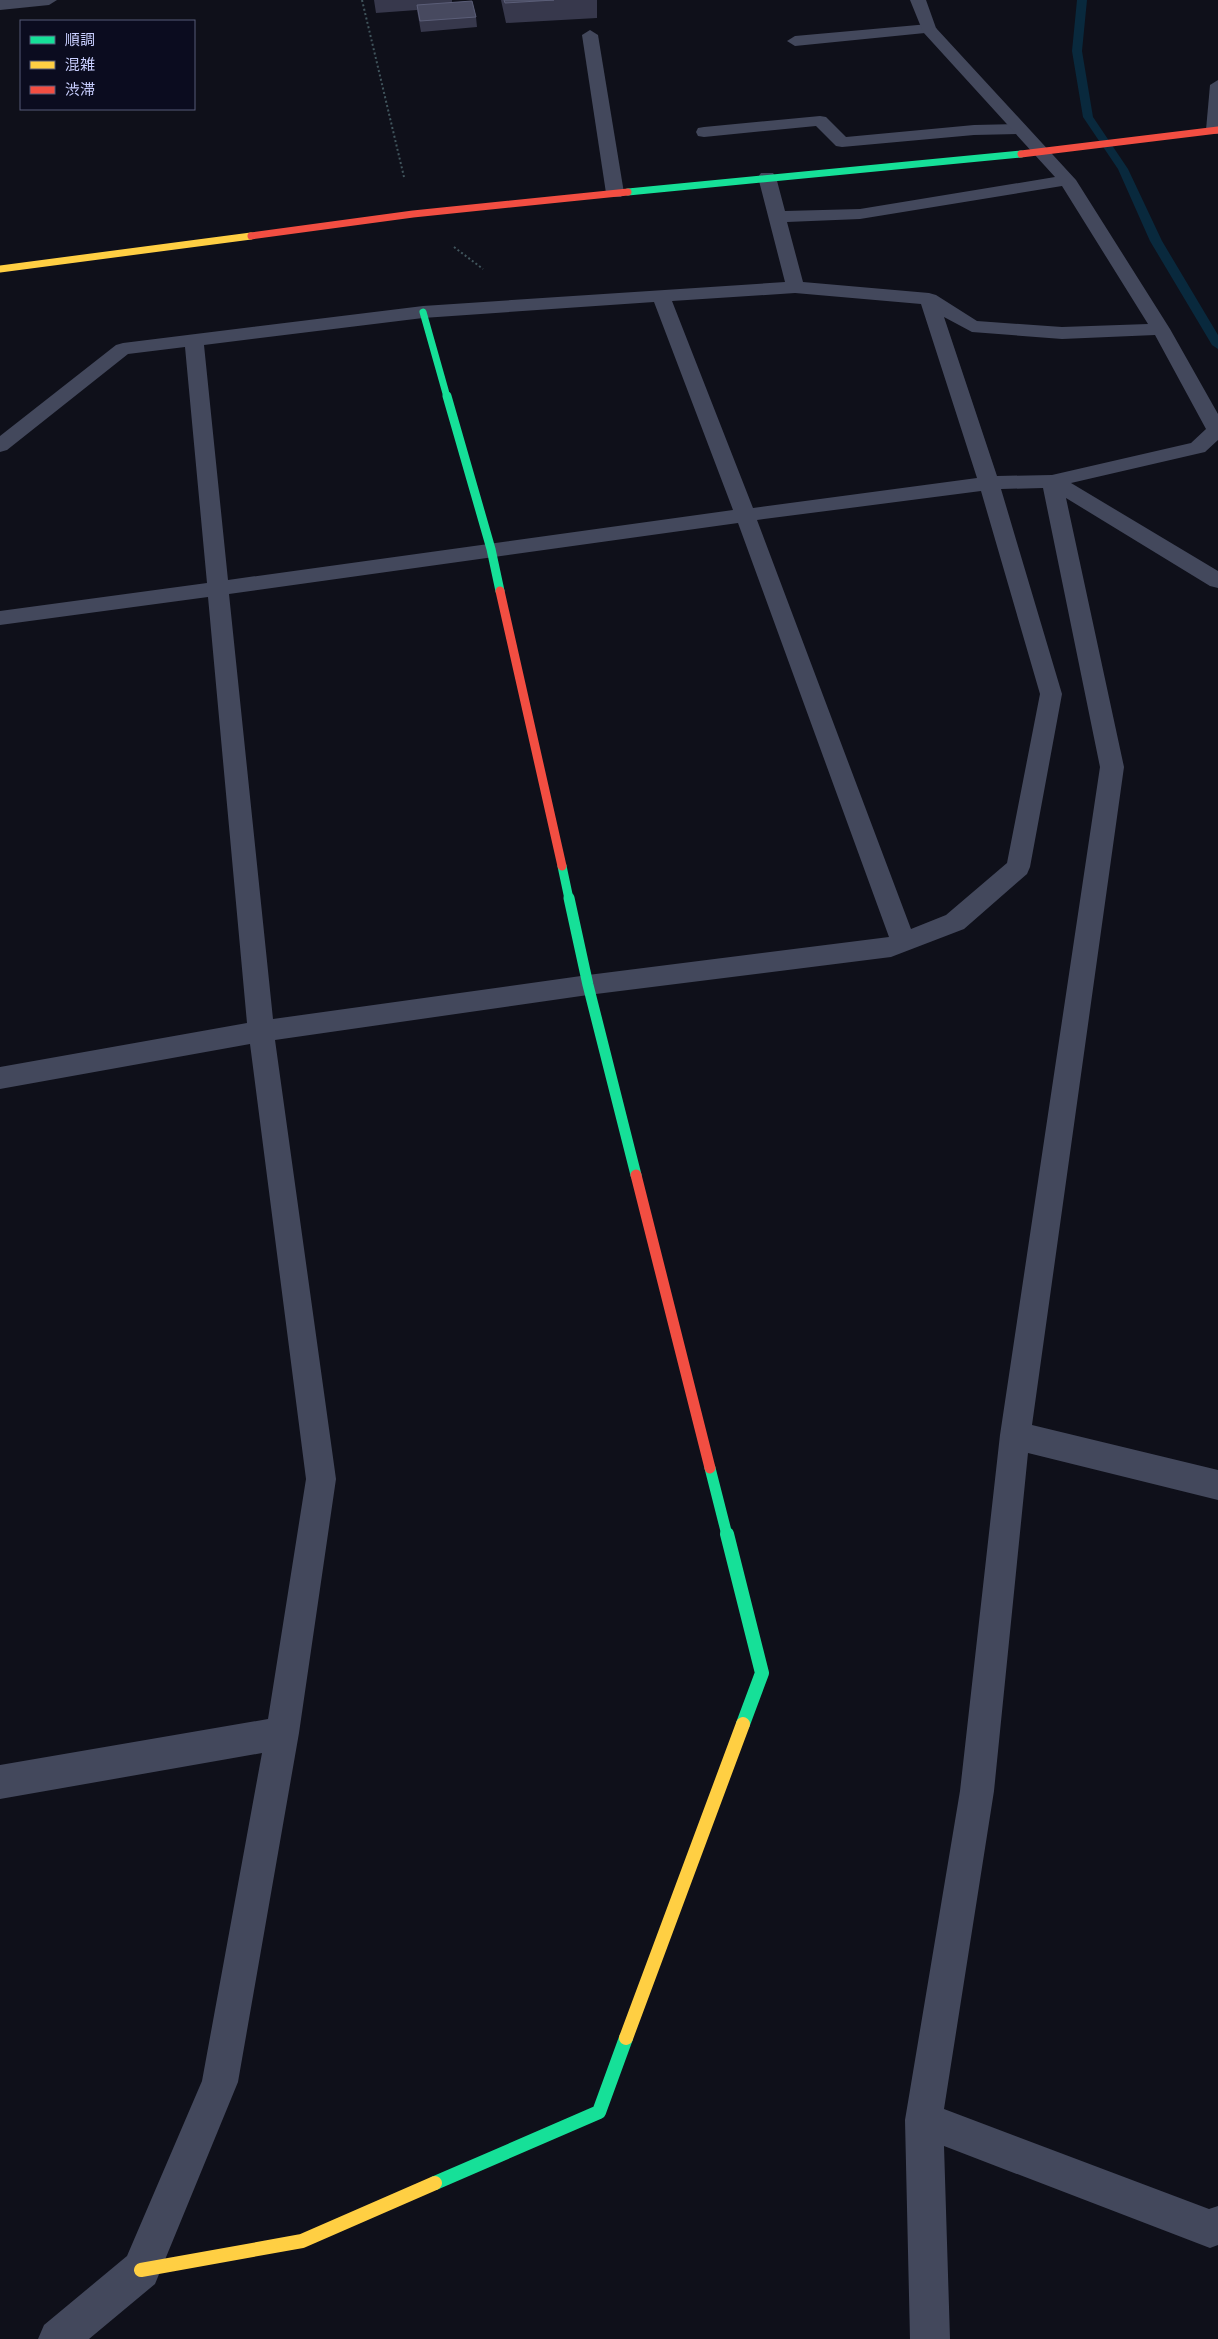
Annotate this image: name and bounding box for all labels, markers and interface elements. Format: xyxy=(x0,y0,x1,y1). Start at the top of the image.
legend xyxy=(20,20,195,110)
text: 順調 xyxy=(65,31,95,49)
text: 混雑 xyxy=(65,56,95,74)
text: 渋滞 xyxy=(65,81,95,99)

